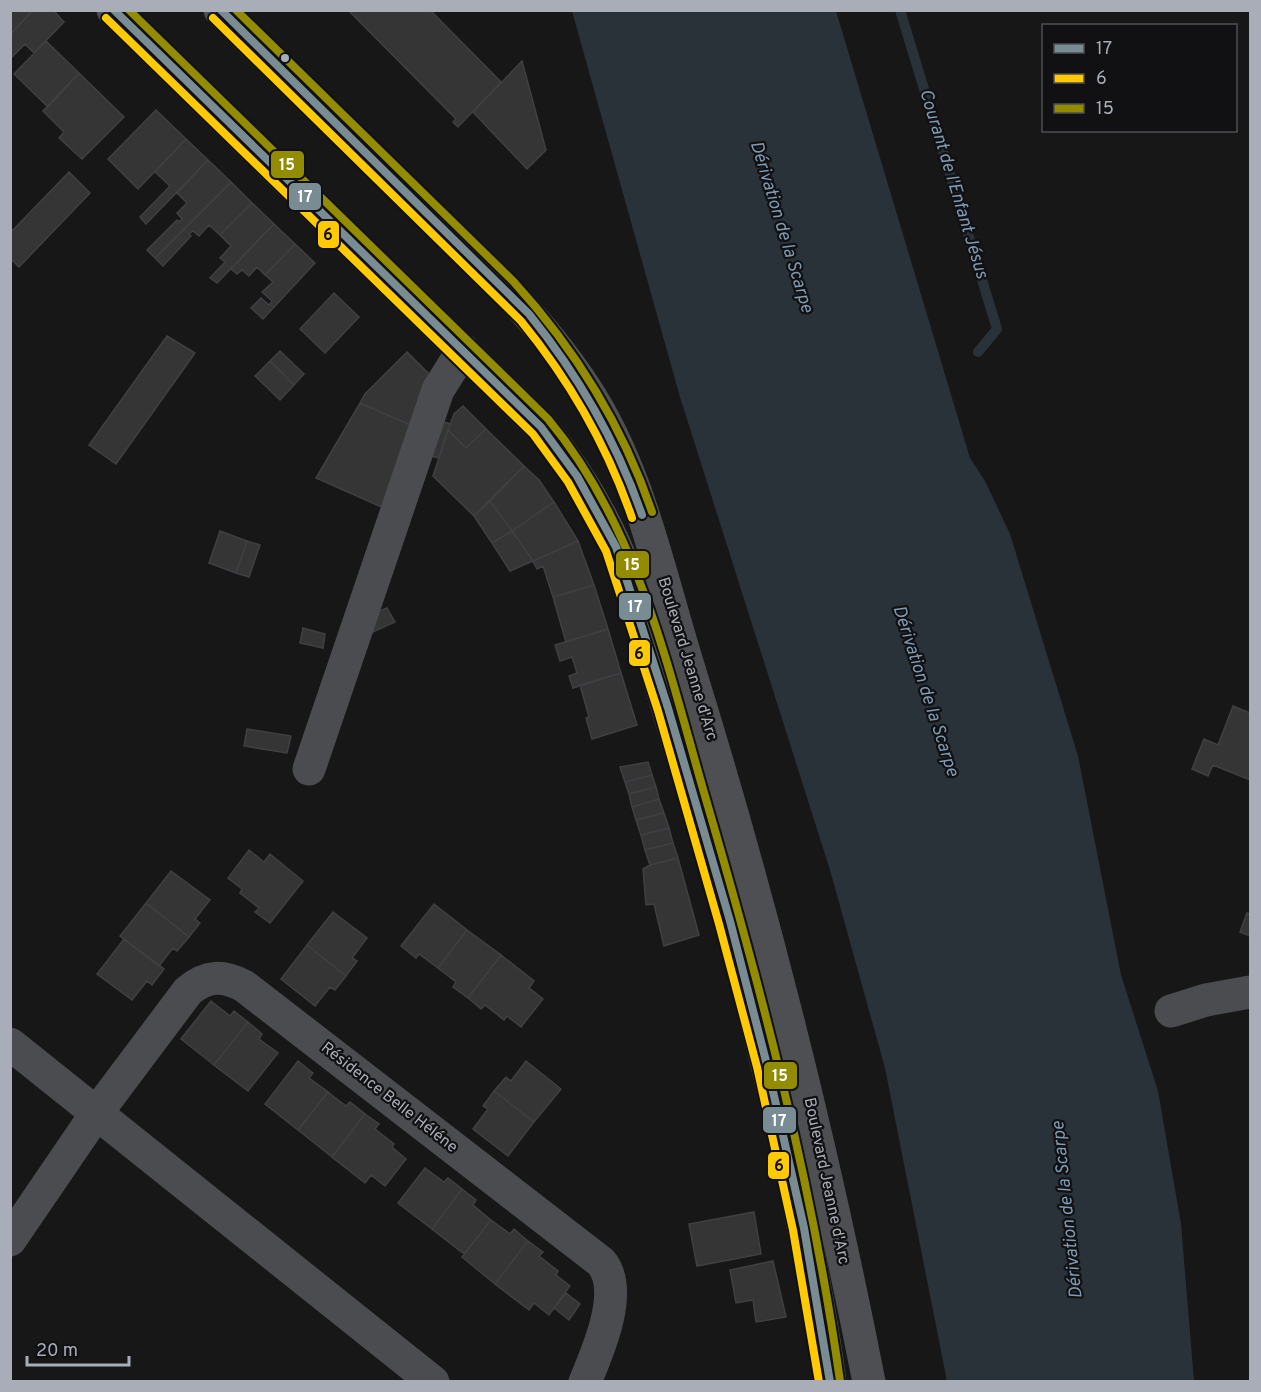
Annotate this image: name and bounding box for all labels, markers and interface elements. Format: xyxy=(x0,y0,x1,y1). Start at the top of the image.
legend xyxy=(1042,24,1237,132)
text: 17 xyxy=(1096,38,1112,61)
unlabelled marker xyxy=(279,52,291,64)
text: 6 xyxy=(1096,68,1107,91)
water label: Courant de l'Enfant Jésus xyxy=(913,86,993,282)
text: 15 xyxy=(1096,98,1114,121)
water label: Dérivation de la Scarpe xyxy=(744,138,818,316)
line badge: 15 xyxy=(270,150,305,179)
text: 15 xyxy=(279,156,295,176)
line badge: 17 xyxy=(288,182,322,211)
text: 17 xyxy=(298,188,312,208)
line badge: 6 xyxy=(317,220,340,249)
text: 6 xyxy=(323,226,333,246)
line badge: 15 xyxy=(615,550,650,579)
text: 15 xyxy=(624,556,640,576)
street label: Boulevard Jeanne d'Arc xyxy=(653,575,721,743)
line badge: 17 xyxy=(618,592,652,621)
text: 17 xyxy=(628,598,642,618)
water label: Dérivation de la Scarpe xyxy=(886,603,964,780)
line badge: 6 xyxy=(628,639,651,667)
text: 6 xyxy=(634,645,644,665)
street label: Résidence Belle Héléne xyxy=(316,1038,462,1158)
line badge: 15 xyxy=(763,1061,798,1090)
text: 15 xyxy=(772,1067,788,1087)
street label: Boulevard Jeanne d'Arc xyxy=(799,1096,853,1266)
line badge: 17 xyxy=(762,1106,797,1134)
text: 17 xyxy=(772,1112,786,1132)
water label: Dérivation de la Scarpe xyxy=(1047,1119,1089,1300)
line badge: 6 xyxy=(767,1151,790,1180)
text: 6 xyxy=(774,1157,784,1177)
scale bar xyxy=(27,1329,129,1367)
text: 20 m xyxy=(36,1340,78,1363)

